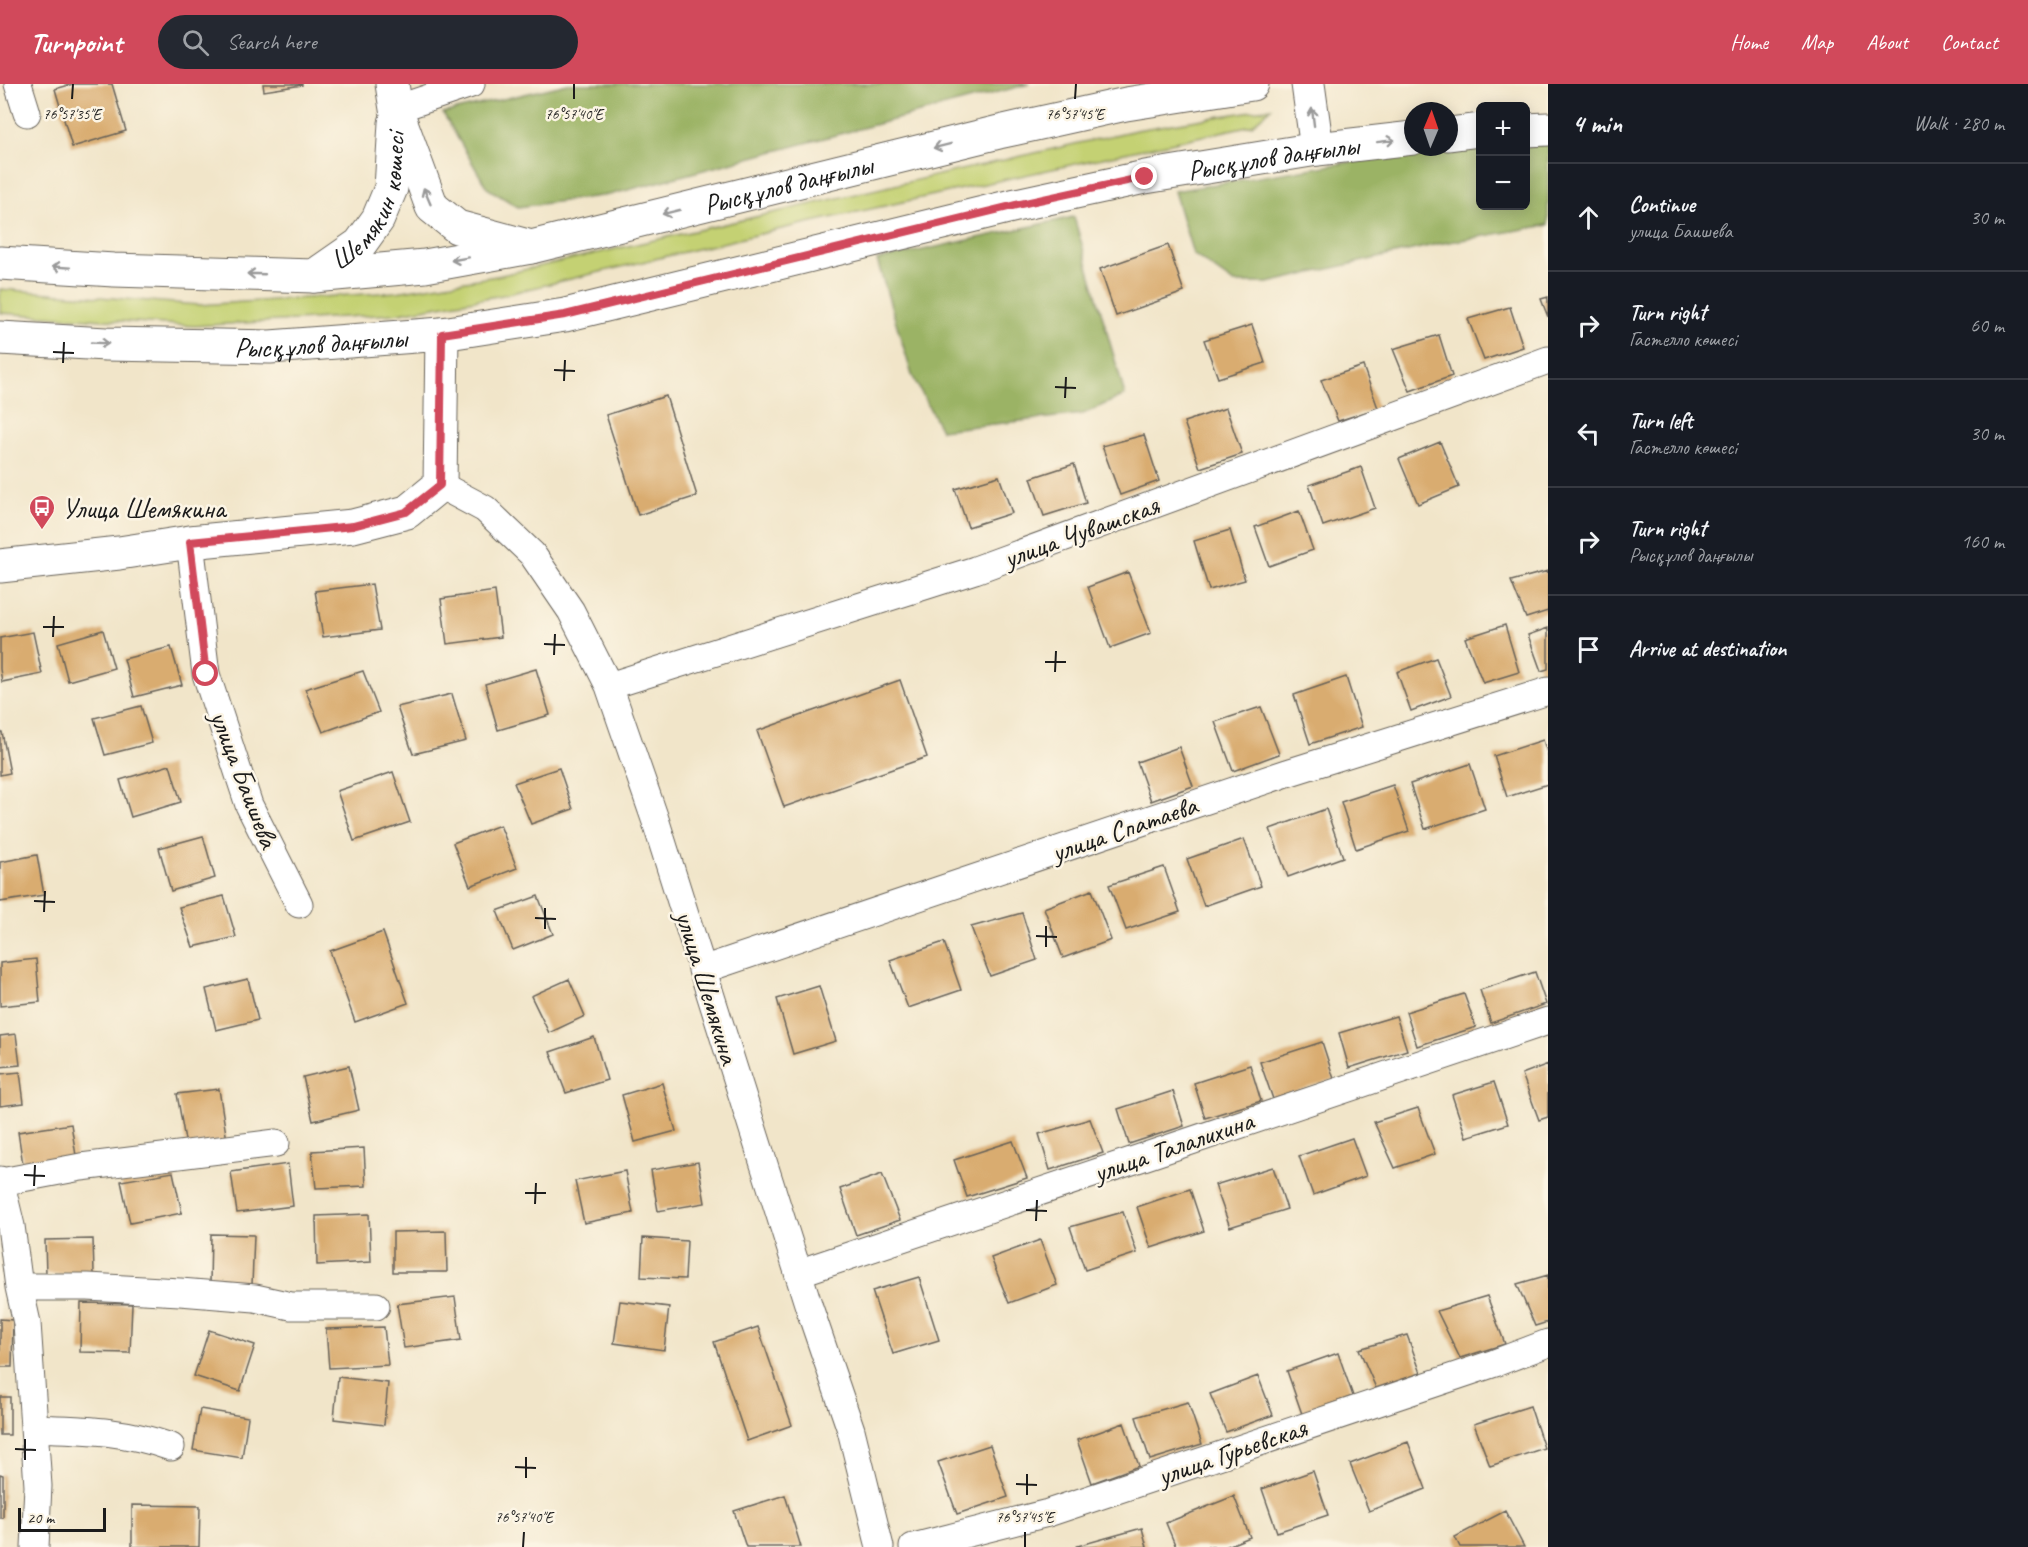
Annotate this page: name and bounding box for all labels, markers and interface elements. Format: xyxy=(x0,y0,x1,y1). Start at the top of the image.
search box xyxy=(158,15,578,69)
text: Turnpoint xyxy=(30,25,122,60)
icon: search xyxy=(179,26,212,59)
text: Search here xyxy=(227,28,317,56)
text: Home xyxy=(1730,29,1768,55)
text: Map xyxy=(1801,29,1833,55)
text: About xyxy=(1866,29,1908,55)
text: Contact xyxy=(1941,29,1998,55)
north arrow xyxy=(1404,102,1458,156)
map controls xyxy=(1476,102,1530,210)
button: + xyxy=(1476,102,1530,156)
text: 76°57'35"E xyxy=(43,105,103,124)
text: 76°57'40"E xyxy=(545,105,605,124)
text: 76°57'45"E xyxy=(1046,105,1106,124)
one-way arrow xyxy=(1307,107,1318,127)
text: 4 min xyxy=(1572,107,1622,140)
text: Walk · 280 m xyxy=(1914,111,2004,136)
street label: Шемякин көшесі xyxy=(323,127,413,278)
street label: Рысқұлов даңғылы xyxy=(1185,127,1363,188)
one-way arrow xyxy=(1375,135,1395,146)
one-way arrow xyxy=(933,141,952,153)
street label: Рысқұлов даңғылы xyxy=(700,146,878,222)
button: − xyxy=(1476,156,1530,210)
route end xyxy=(1131,163,1157,189)
one-way arrow xyxy=(421,187,432,205)
text: Continue xyxy=(1629,191,1695,219)
icon: ahead xyxy=(1572,201,1605,234)
text: 30 m xyxy=(1970,205,2004,230)
one-way arrow xyxy=(662,207,681,219)
text: улица Баишева xyxy=(1629,219,1732,244)
one-way arrow xyxy=(451,254,471,265)
one-way arrow xyxy=(51,261,71,272)
one-way arrow xyxy=(246,268,266,280)
text: Turn right xyxy=(1629,299,1706,327)
icon: right xyxy=(1572,309,1605,342)
text: 60 m xyxy=(1970,313,2004,338)
street label: Рысқұлов даңғылы xyxy=(234,320,410,365)
text: Гастелло көшесі xyxy=(1629,327,1737,352)
one-way arrow xyxy=(90,338,110,349)
text: Turn left xyxy=(1629,407,1693,435)
icon: left xyxy=(1572,417,1605,450)
text: 30 m xyxy=(1970,421,2004,446)
text: Гастелло көшесі xyxy=(1629,435,1737,460)
street label: улица Чувашская xyxy=(997,487,1164,576)
place label: Улица Шемякина xyxy=(62,491,228,526)
bus stop icon: Улица Шемякина xyxy=(27,493,57,531)
text: Turn right xyxy=(1629,515,1706,543)
icon: right xyxy=(1572,525,1605,558)
text: 160 m xyxy=(1961,529,2004,554)
text: Рысқұлов даңғылы xyxy=(1629,543,1752,568)
icon: arrive xyxy=(1572,633,1605,666)
text: Arrive at destination xyxy=(1629,635,1786,663)
route start xyxy=(192,660,218,686)
street label: улица Баишева xyxy=(202,704,287,855)
street label: улица Спатаева xyxy=(1045,787,1203,870)
street label: улица Шемякина xyxy=(667,904,748,1070)
street label: улица Талалихина xyxy=(1087,1102,1259,1191)
street label: улица Гурьевская xyxy=(1151,1409,1312,1494)
scale bar xyxy=(18,1505,106,1532)
text: 20 m xyxy=(27,1508,54,1528)
text: 76°57'40"E xyxy=(495,1508,555,1527)
text: 76°57'45"E xyxy=(996,1508,1056,1527)

